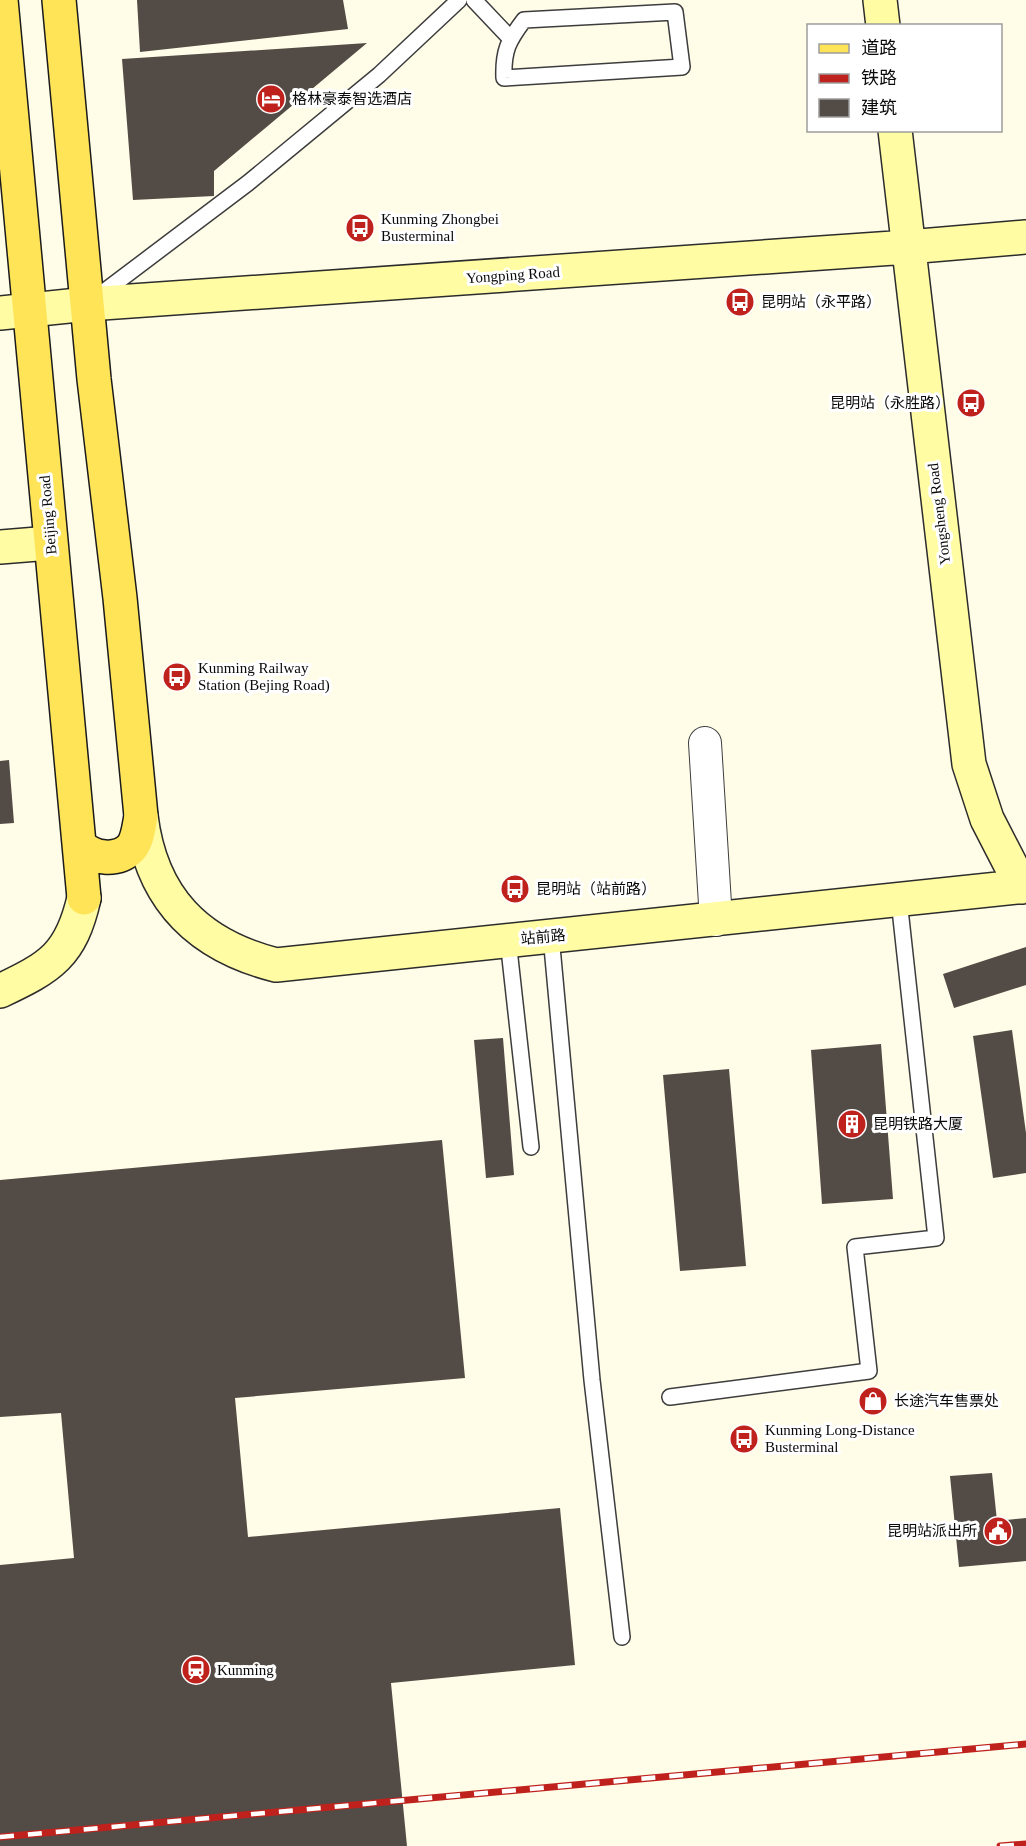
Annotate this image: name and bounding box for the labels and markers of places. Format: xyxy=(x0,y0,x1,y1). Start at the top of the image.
hotel icon: 格林豪泰智选酒店 xyxy=(255,83,287,115)
place label: 格林豪泰智选酒店 xyxy=(292,91,412,107)
place label: Kunming Zhongbei Busterminal xyxy=(381,211,499,244)
bus stop icon: Kunming Zhongbei Busterminal xyxy=(344,212,376,244)
bus stop icon: 昆明站（永平路） xyxy=(724,286,756,318)
place label: 昆明站（永平路） xyxy=(761,294,881,310)
bus stop icon: 昆明站（永胜路） xyxy=(955,387,987,419)
place label: 昆明站（永胜路） xyxy=(830,395,950,411)
place label: Kunming Railway Station (Bejing Road) xyxy=(198,660,330,694)
bus stop icon: Kunming Railway Station (Bejing Road) xyxy=(161,661,193,693)
bus stop icon: 昆明站（站前路） xyxy=(499,873,531,905)
place label: 昆明站（站前路） xyxy=(536,881,656,897)
building icon: 昆明铁路大厦 xyxy=(836,1108,868,1140)
place label: 昆明铁路大厦 xyxy=(873,1116,963,1132)
shop icon: 长途汽车售票处 xyxy=(857,1385,889,1417)
place label: 长途汽车售票处 xyxy=(894,1393,999,1409)
place label: Kunming Long-Distance Busterminal xyxy=(765,1422,915,1455)
bus stop icon: Kunming Long-Distance Busterminal xyxy=(728,1423,760,1455)
public building icon: 昆明站派出所 xyxy=(982,1515,1014,1547)
place label: 昆明站派出所 xyxy=(887,1523,977,1539)
station icon: Kunming xyxy=(180,1654,212,1686)
place label: Kunming xyxy=(217,1662,274,1678)

